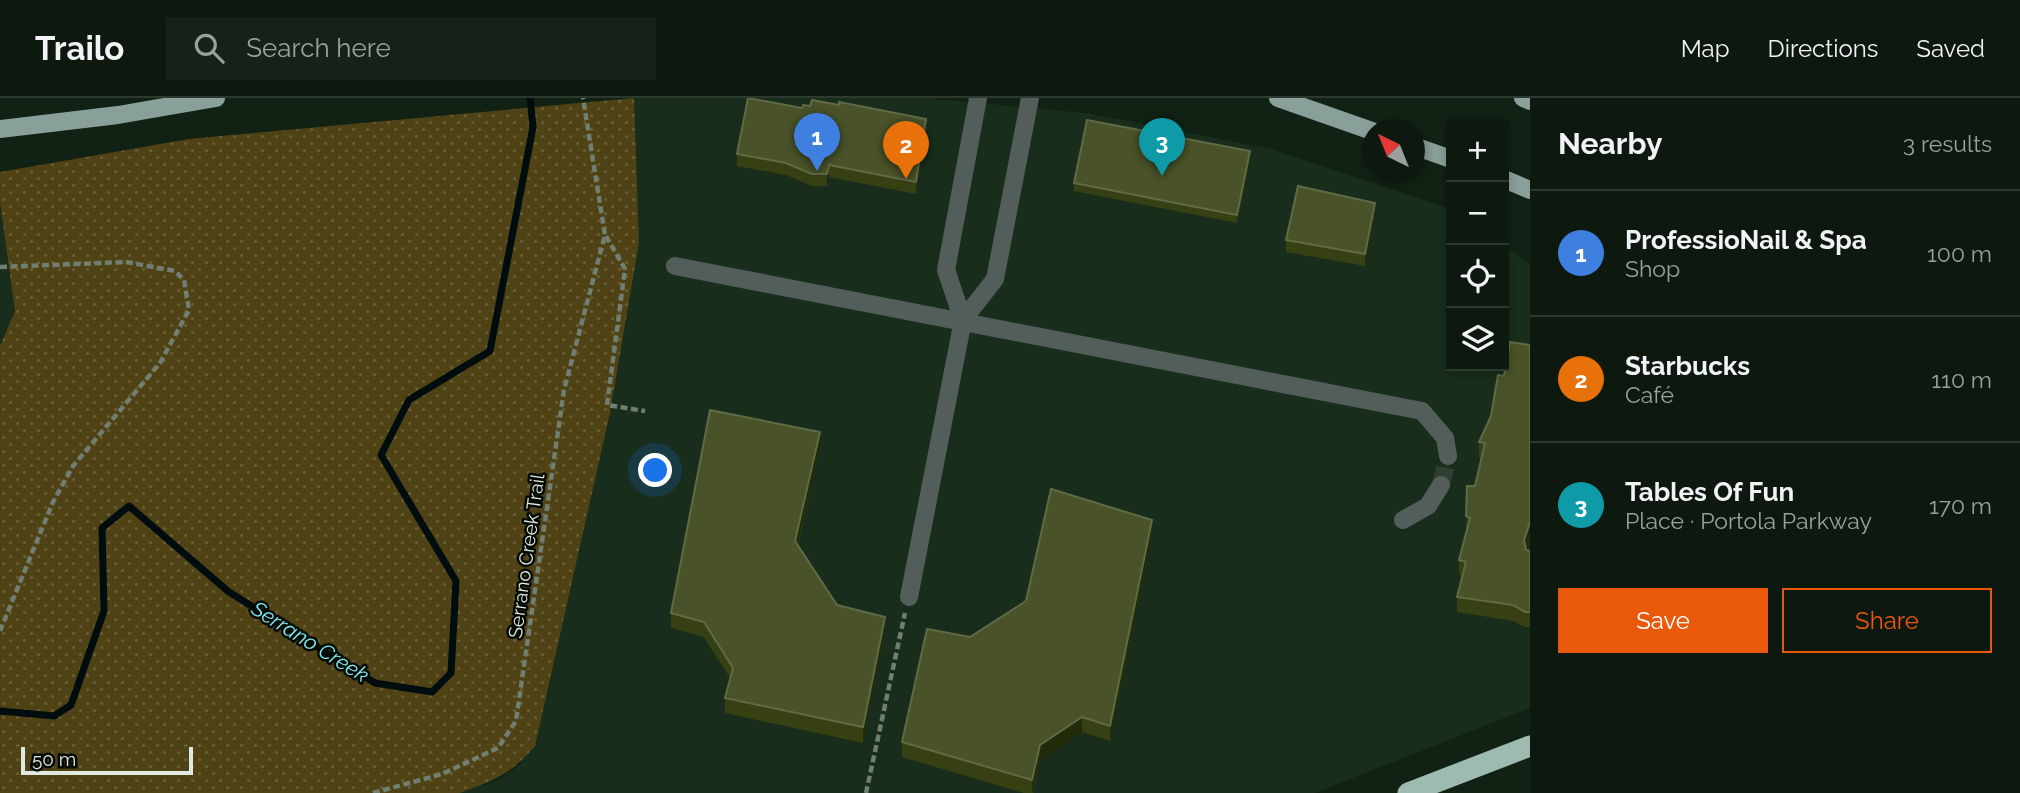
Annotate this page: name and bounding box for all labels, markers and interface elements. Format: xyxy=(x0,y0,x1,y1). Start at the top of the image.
search box xyxy=(166,17,656,80)
text: Trailo xyxy=(35,29,124,68)
icon: search xyxy=(190,29,228,67)
text: Search here xyxy=(246,33,391,63)
text: Map xyxy=(1681,34,1730,63)
text: Directions xyxy=(1768,34,1878,63)
text: Saved xyxy=(1916,34,1985,63)
pin: 1 xyxy=(794,113,840,171)
pin: 3 xyxy=(1139,118,1185,176)
north arrow xyxy=(1362,119,1425,182)
map controls xyxy=(1446,119,1509,371)
button: + xyxy=(1446,119,1509,182)
pin: 2 xyxy=(883,121,929,179)
text: Nearby xyxy=(1558,126,1662,161)
text: 3 results xyxy=(1903,130,1992,157)
button: − xyxy=(1446,182,1509,245)
text: ProfessioNail & Spa xyxy=(1625,225,1867,255)
text: 1 xyxy=(1575,240,1587,267)
text: 100 m xyxy=(1927,240,1992,267)
button: locate xyxy=(1446,245,1509,308)
text: Shop xyxy=(1625,255,1680,282)
button: layers xyxy=(1446,308,1509,371)
text: Starbucks xyxy=(1625,351,1750,381)
text: 2 xyxy=(1575,366,1587,393)
text: 110 m xyxy=(1931,366,1992,393)
text: Café xyxy=(1625,381,1674,408)
your location xyxy=(638,453,672,487)
street label: Serrano Creek Trail xyxy=(504,472,549,640)
text: Tables Of Fun xyxy=(1625,477,1794,507)
text: 3 xyxy=(1575,492,1587,519)
text: 170 m xyxy=(1929,492,1992,519)
text: Place · Portola Parkway xyxy=(1625,507,1872,534)
button: Save xyxy=(1558,588,1768,653)
button: Share xyxy=(1782,588,1992,653)
water label: Serrano Creek xyxy=(246,595,374,688)
scale bar xyxy=(21,744,192,776)
text: 50 m xyxy=(32,748,76,770)

